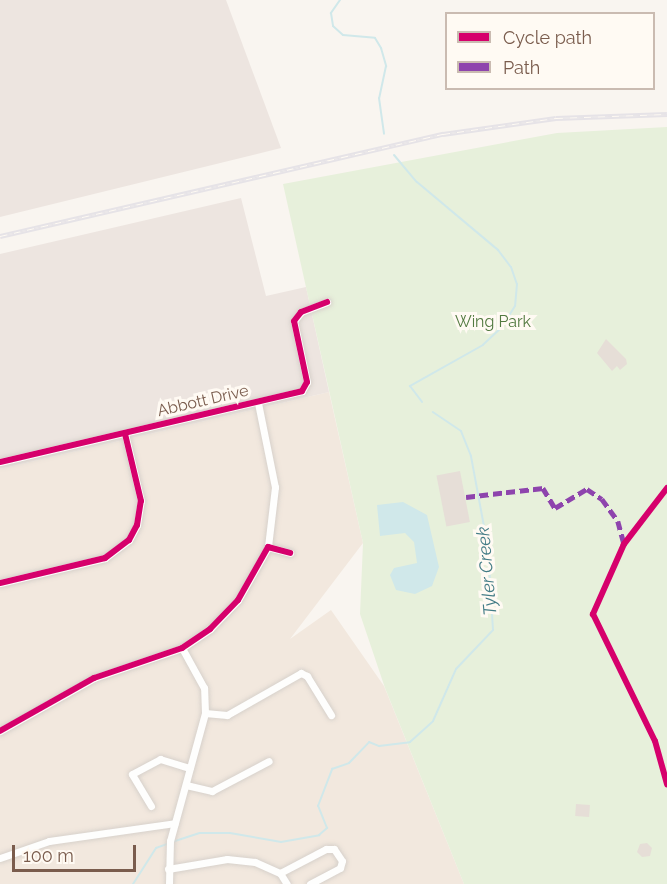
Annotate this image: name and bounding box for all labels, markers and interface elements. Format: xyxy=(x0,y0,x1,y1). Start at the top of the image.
legend xyxy=(445,12,655,90)
text: Cycle path xyxy=(503,27,592,48)
text: Path xyxy=(503,57,540,78)
park label: Wing Park xyxy=(455,312,531,332)
street label: Abbott Drive xyxy=(156,381,250,421)
water label: Tyler Creek xyxy=(472,525,502,617)
scale bar xyxy=(15,833,140,871)
text: 100 m xyxy=(23,845,74,866)

